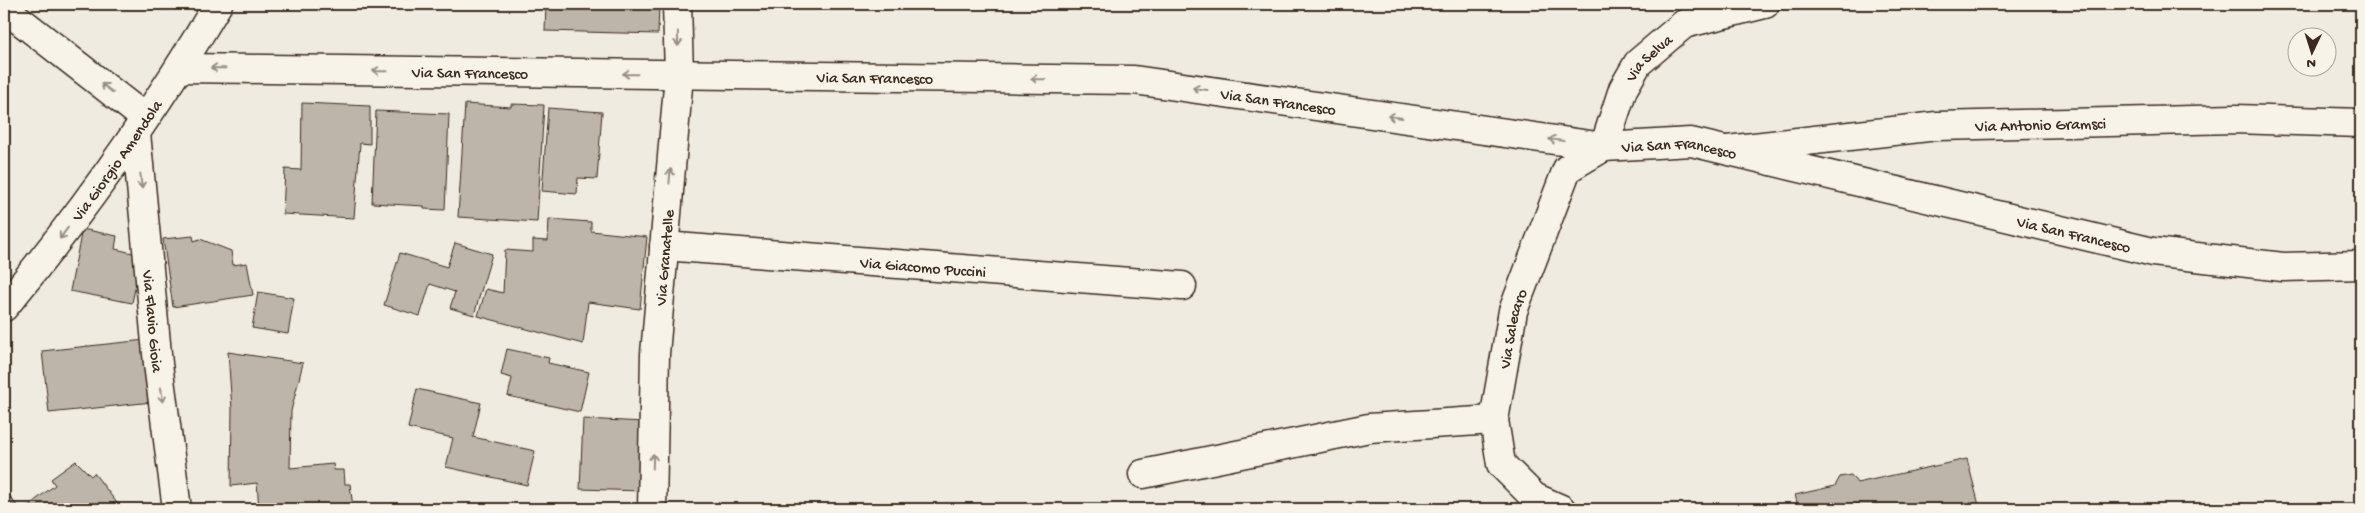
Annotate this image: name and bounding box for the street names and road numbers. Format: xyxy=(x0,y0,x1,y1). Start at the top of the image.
street label: Via Selva xyxy=(1623,31,1679,87)
street label: Via San Francesco xyxy=(411,65,528,85)
street label: Via San Francesco xyxy=(816,70,933,90)
street label: Via San Francesco xyxy=(1218,86,1337,122)
street label: Via Giorgio Amendola xyxy=(69,97,169,227)
street label: Via Antonio Gramsci xyxy=(1974,116,2106,138)
street label: Via San Francesco xyxy=(1620,136,1738,166)
street label: Via Granatelle xyxy=(653,208,680,307)
street label: Via San Francesco xyxy=(2013,214,2132,259)
street label: Via Giacomo Puccini xyxy=(858,255,987,284)
street label: Via Flavio Gioia xyxy=(136,269,165,375)
street label: Via Salecaro xyxy=(1497,287,1533,372)

